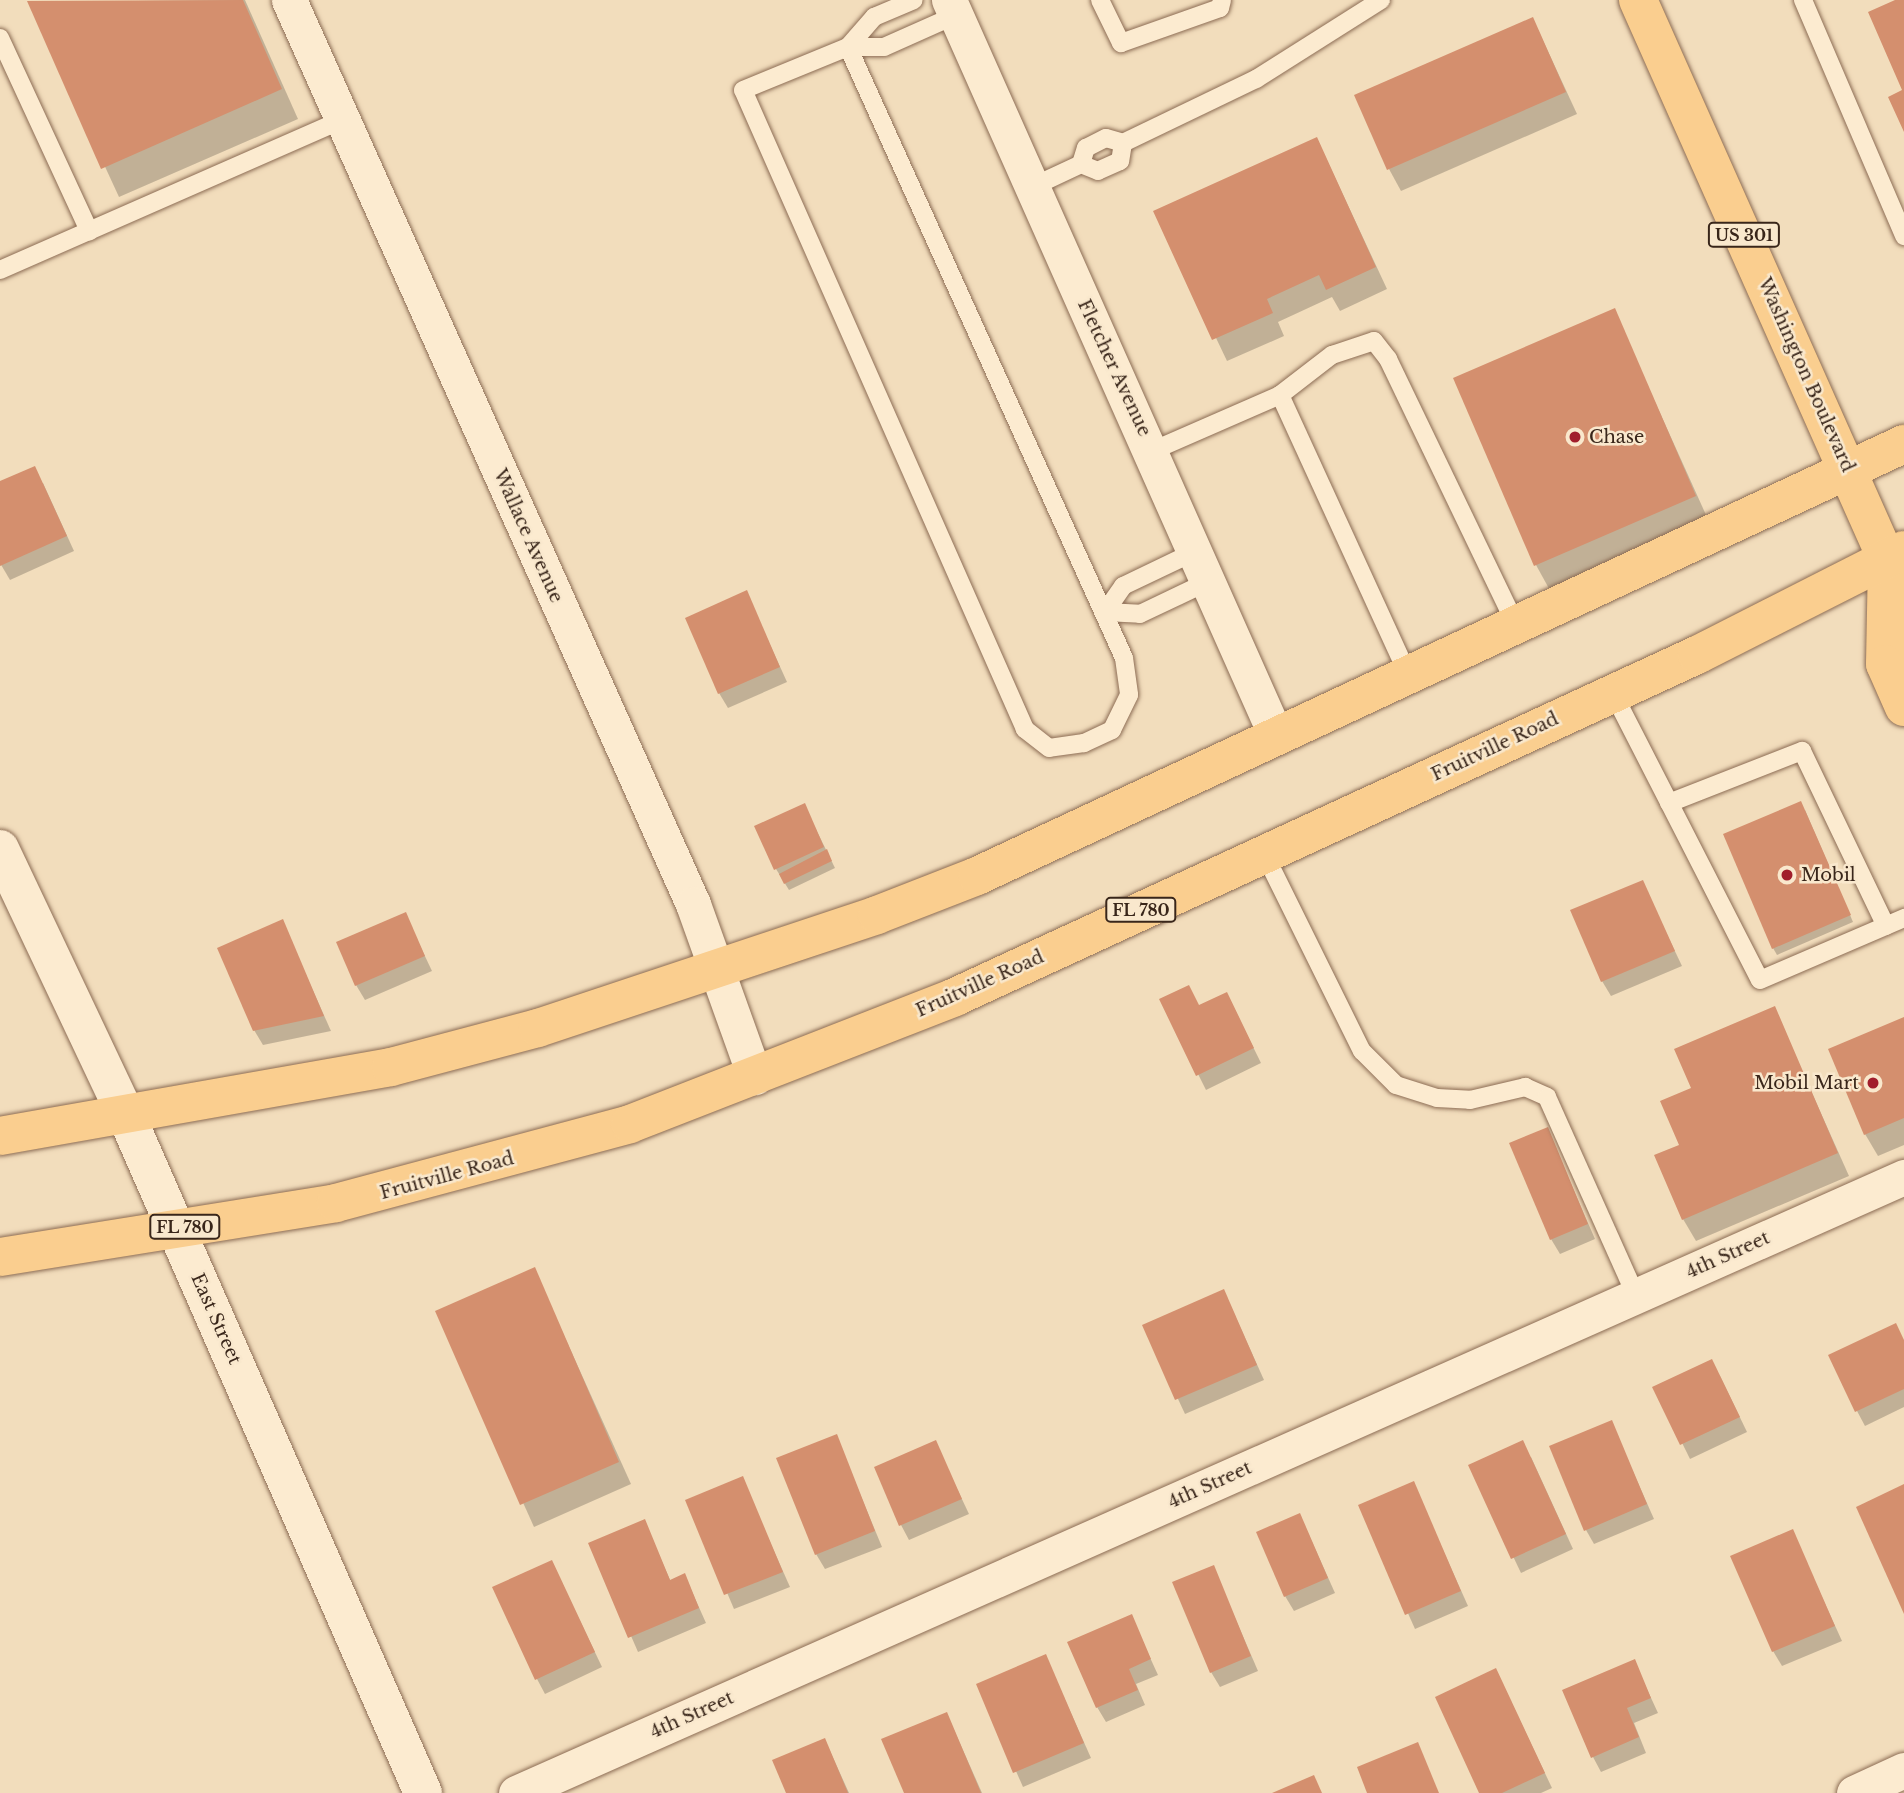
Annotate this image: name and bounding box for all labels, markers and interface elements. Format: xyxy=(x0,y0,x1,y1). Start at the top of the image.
road number: US 301 xyxy=(1707,222,1781,247)
street label: Washington Boulevard xyxy=(1753,274,1859,476)
street label: Fletcher Avenue xyxy=(1073,296,1155,440)
place label: Chase xyxy=(1589,426,1644,448)
marker: Chase xyxy=(1567,429,1583,445)
street label: Wallace Avenue xyxy=(489,465,567,607)
street label: Fruitville Road xyxy=(1428,708,1562,786)
place label: Mobil xyxy=(1801,864,1856,886)
marker: Mobil xyxy=(1779,867,1795,883)
road number: FL 780 xyxy=(1104,898,1178,922)
street label: Fruitville Road xyxy=(913,946,1047,1022)
place label: Mobil Mart xyxy=(1754,1072,1859,1094)
marker: Mobil Mart xyxy=(1865,1075,1881,1091)
street label: Fruitville Road xyxy=(378,1148,516,1204)
road number: FL 780 xyxy=(148,1214,222,1240)
street label: 4th Street xyxy=(1683,1227,1773,1283)
street label: East Street xyxy=(186,1270,246,1368)
street label: 4th Street xyxy=(1165,1457,1255,1513)
street label: 4th Street xyxy=(647,1687,737,1743)

